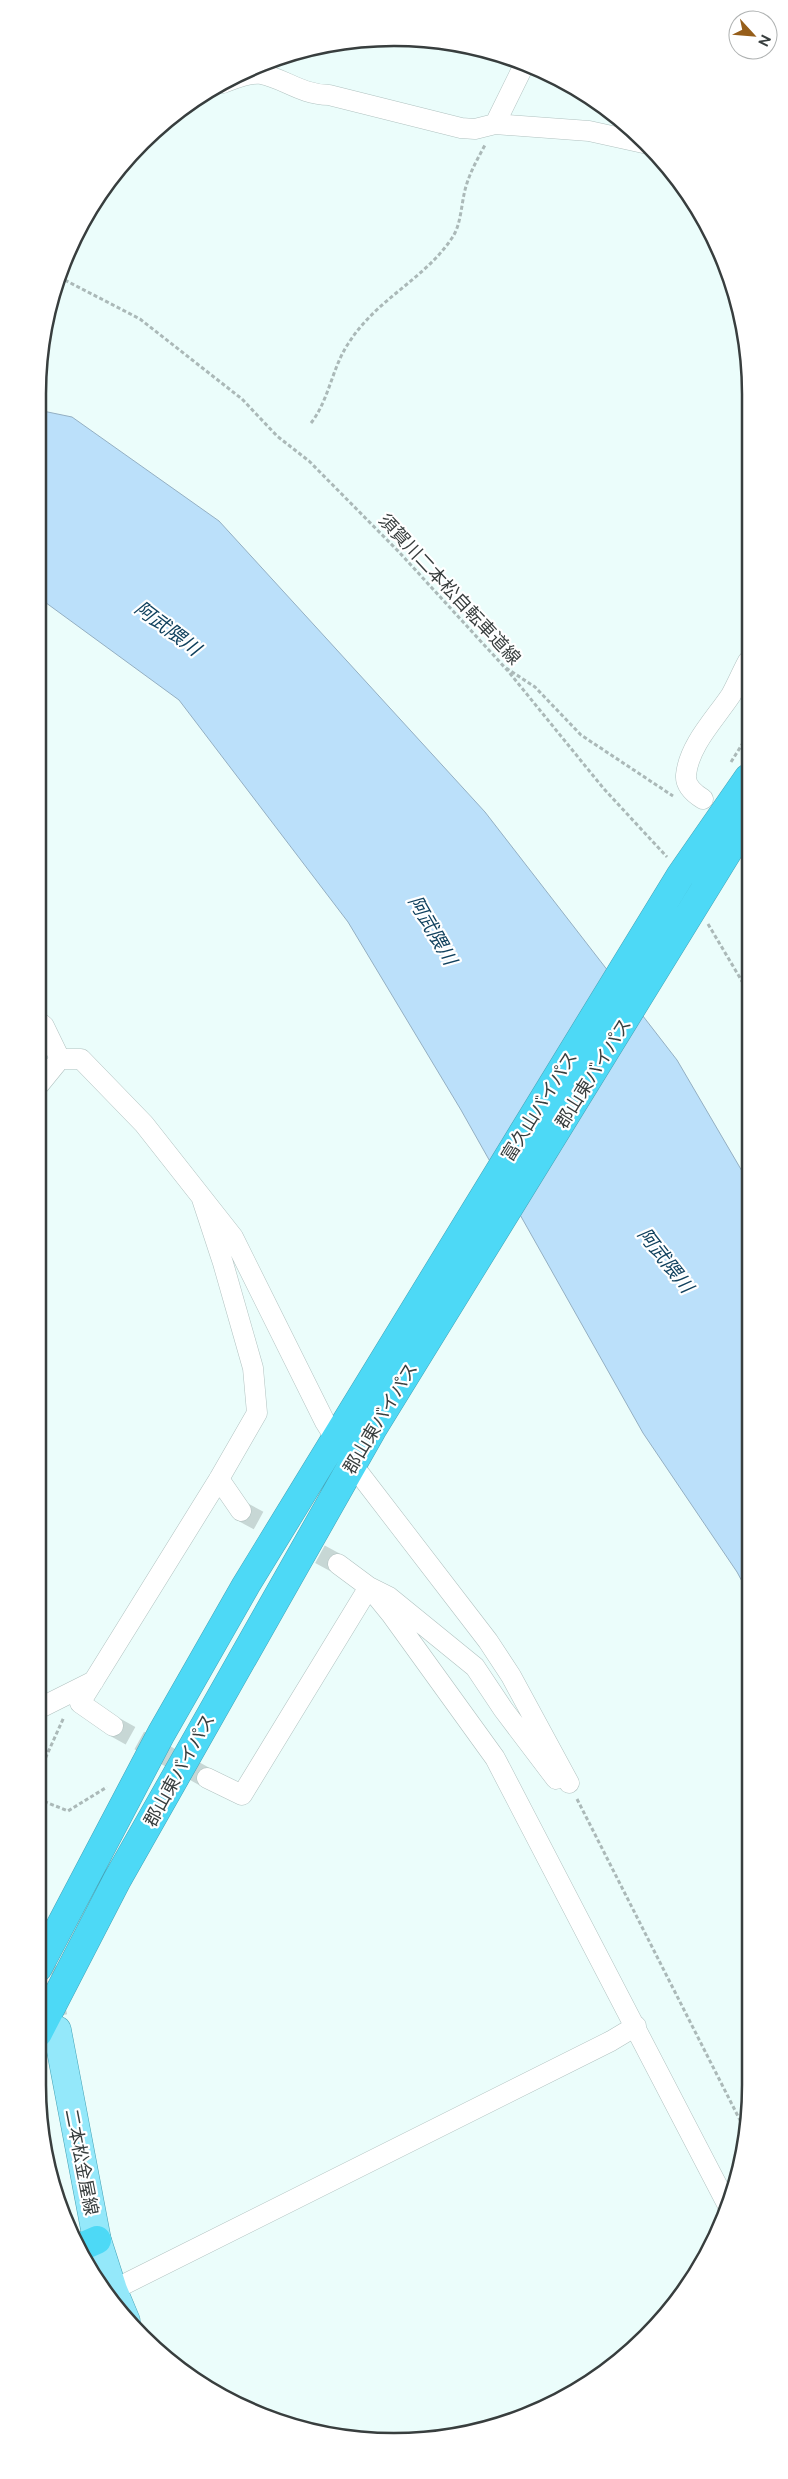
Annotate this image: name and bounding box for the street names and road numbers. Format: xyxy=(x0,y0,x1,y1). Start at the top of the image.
street label: 須賀川二本松自転車道線 xyxy=(375,509,525,669)
street label: 郡山東バイパス xyxy=(551,1014,635,1132)
street label: 富久山バイパス xyxy=(497,1047,581,1165)
street label: 郡山東バイパス xyxy=(339,1359,421,1477)
street label: 郡山東バイパス xyxy=(139,1710,219,1830)
street label: 二本松金屋線 xyxy=(61,2107,103,2217)

